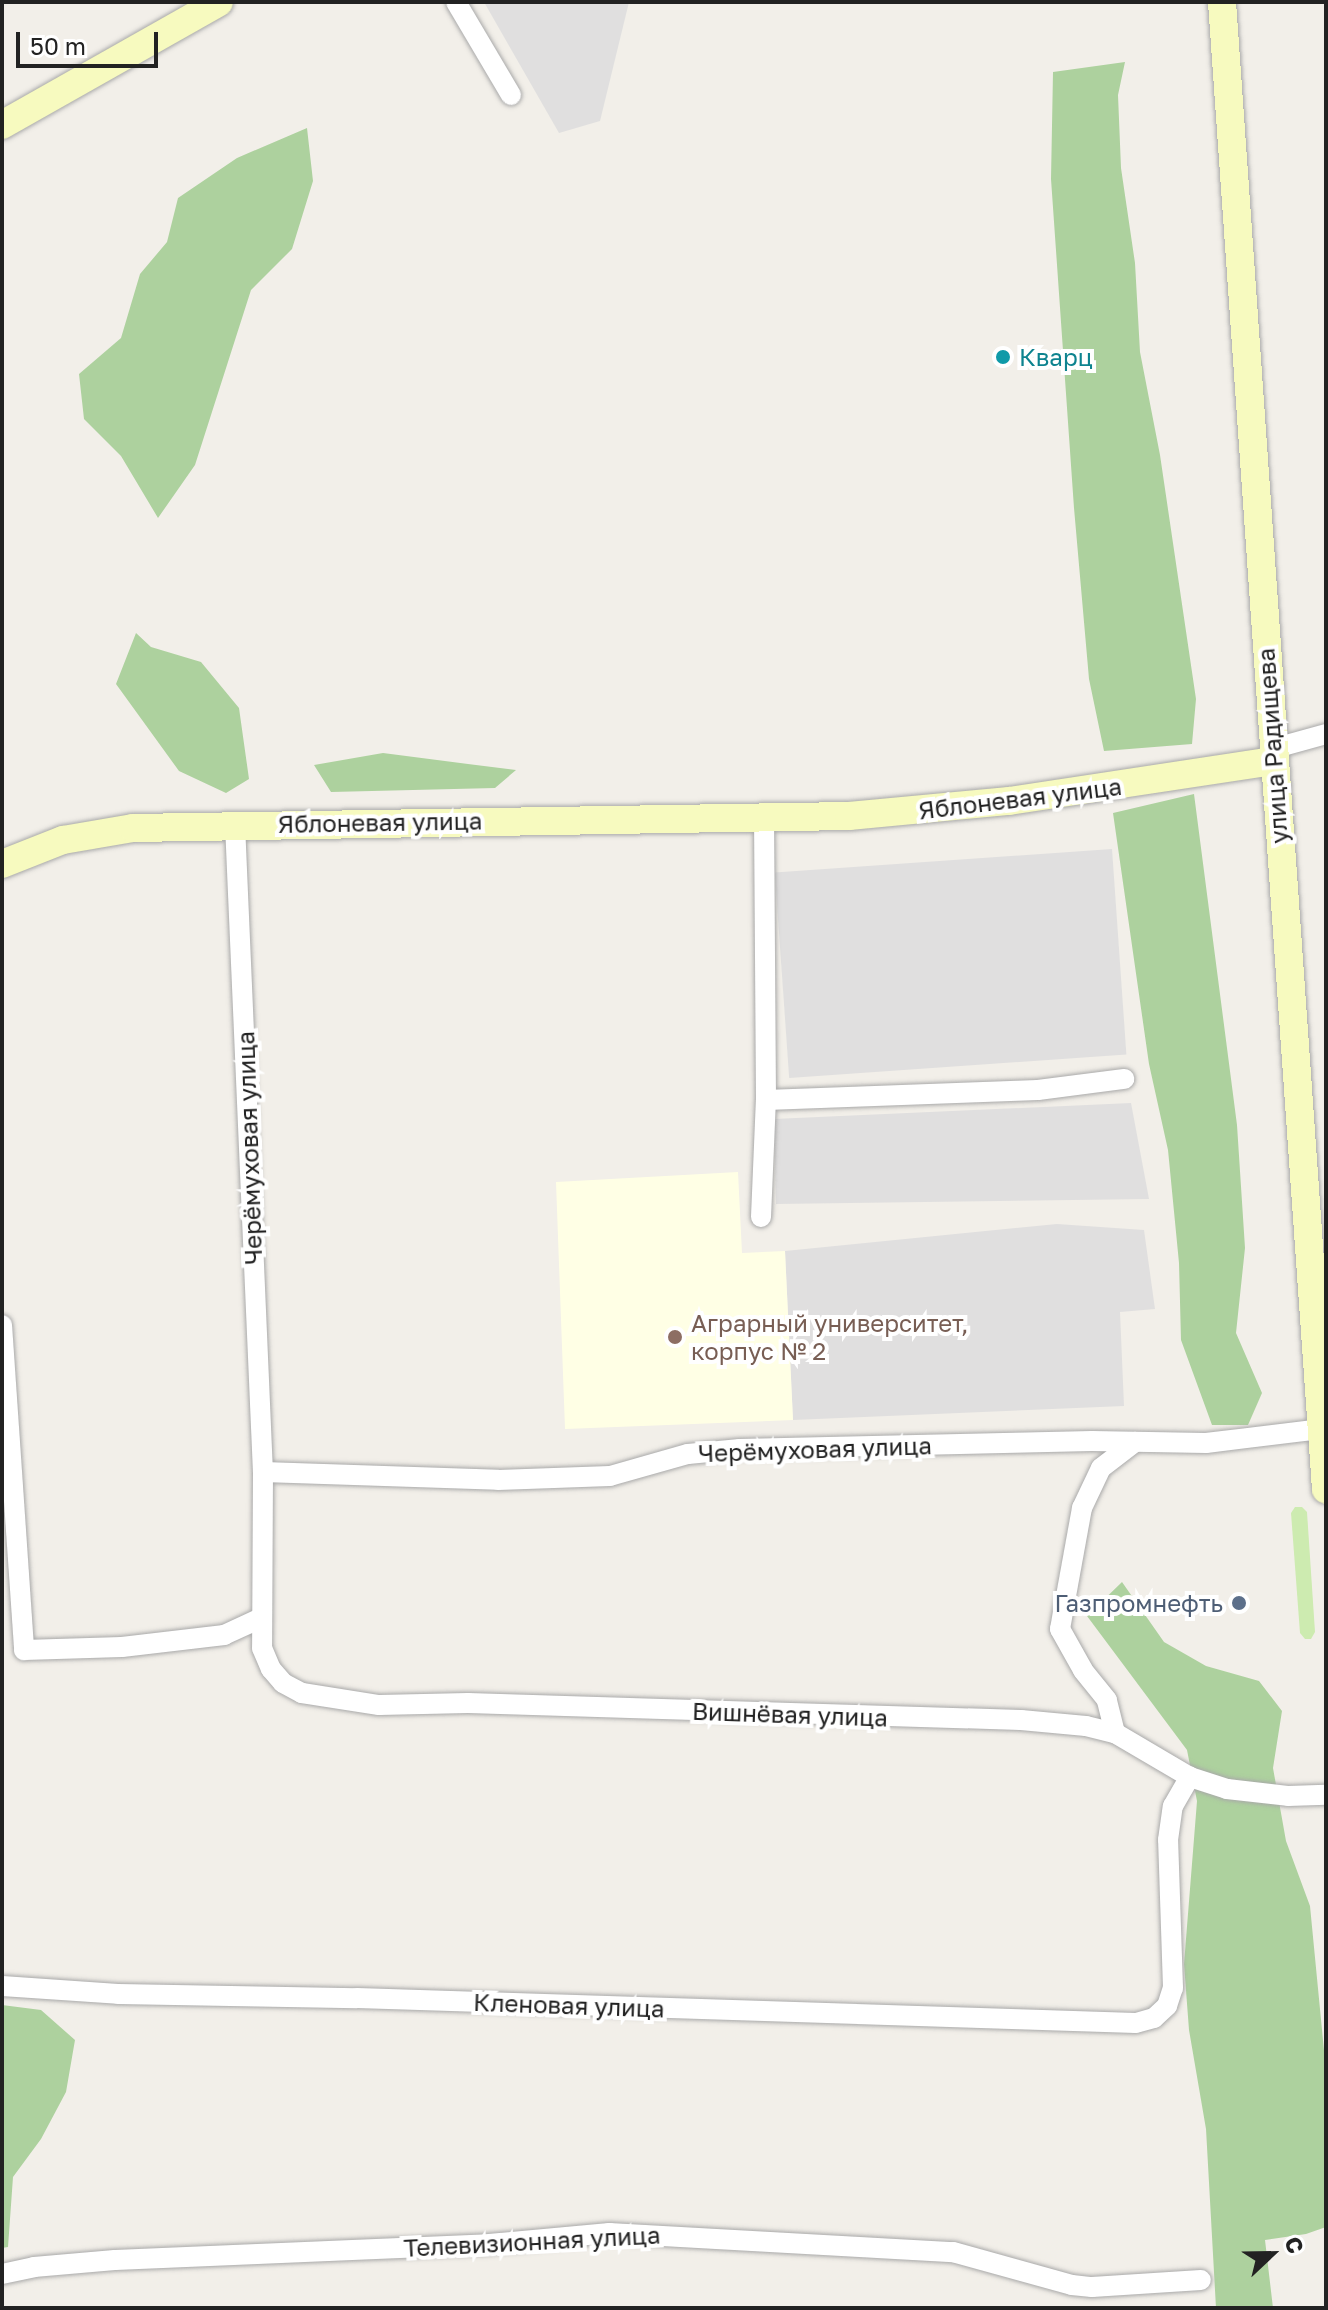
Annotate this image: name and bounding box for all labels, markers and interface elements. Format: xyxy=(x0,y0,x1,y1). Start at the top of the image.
scale bar xyxy=(20,16,162,66)
text: 50 m xyxy=(30,31,86,60)
place label: Кварц xyxy=(1019,343,1093,371)
marker: Кварц xyxy=(994,348,1012,366)
street label: улица Радищева xyxy=(1251,647,1293,845)
street label: Яблоневая улица xyxy=(917,771,1123,825)
street label: Яблоневая улица xyxy=(277,806,483,838)
street label: Черёмуховая улица xyxy=(231,1031,267,1265)
place label: Аграрный университет, корпус № 2 xyxy=(691,1309,968,1365)
marker: Аграрный университет, корпус № 2 xyxy=(666,1328,684,1346)
street label: Черёмуховая улица xyxy=(698,1431,932,1467)
place label: Газпромнефть xyxy=(1055,1589,1223,1617)
marker: Газпромнефть xyxy=(1230,1594,1248,1612)
street label: Вишнёвая улица xyxy=(692,1696,888,1732)
street label: Кленовая улица xyxy=(473,1987,665,2023)
north arrow xyxy=(1232,2214,1312,2294)
street label: Телевизионная улица xyxy=(403,2220,661,2262)
text: С xyxy=(1279,2233,1310,2257)

